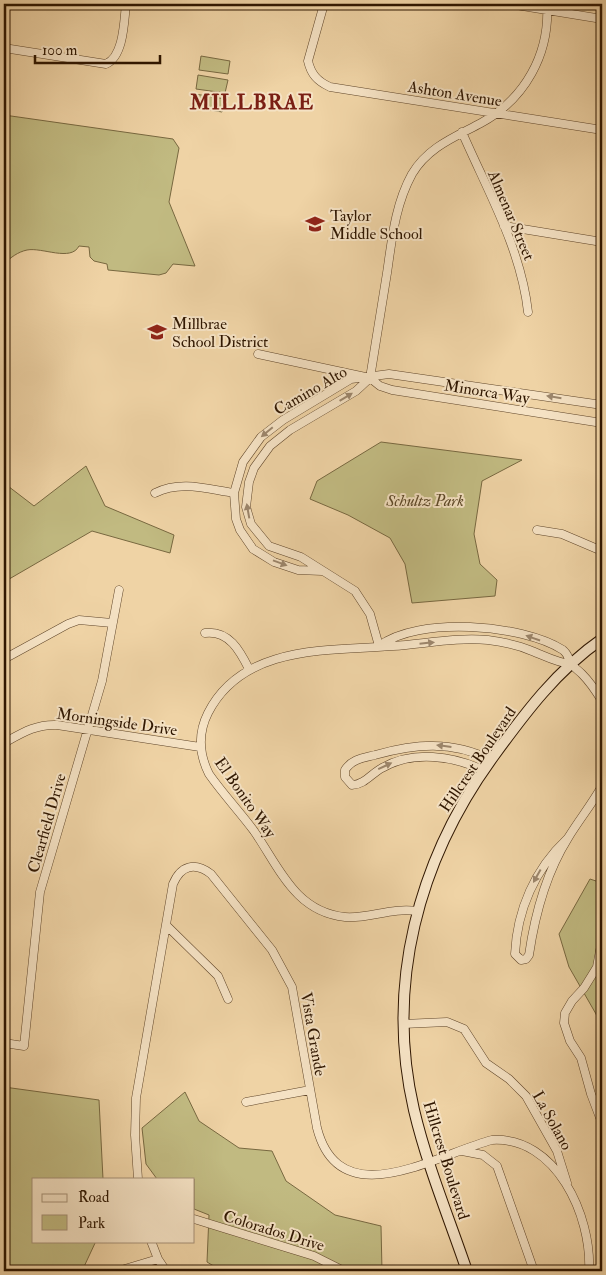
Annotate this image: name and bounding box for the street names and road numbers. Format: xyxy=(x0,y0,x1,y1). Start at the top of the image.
street label: Ashton Avenue xyxy=(406,77,503,111)
street label: Almenar Street xyxy=(483,166,539,263)
street label: Camino Alto xyxy=(270,362,351,420)
street label: Minorca Way xyxy=(443,375,532,409)
street label: Hillcrest Boulevard xyxy=(435,703,521,816)
street label: Morningside Drive xyxy=(55,704,179,740)
street label: El Bonito Way xyxy=(210,753,281,843)
street label: Clearfield Drive xyxy=(23,771,71,875)
street label: Vista Grande xyxy=(296,991,330,1078)
street label: La Solano xyxy=(528,1087,577,1154)
street label: Hillcrest Boulevard xyxy=(419,1099,474,1222)
street label: Colorados Drive xyxy=(221,1206,327,1256)

